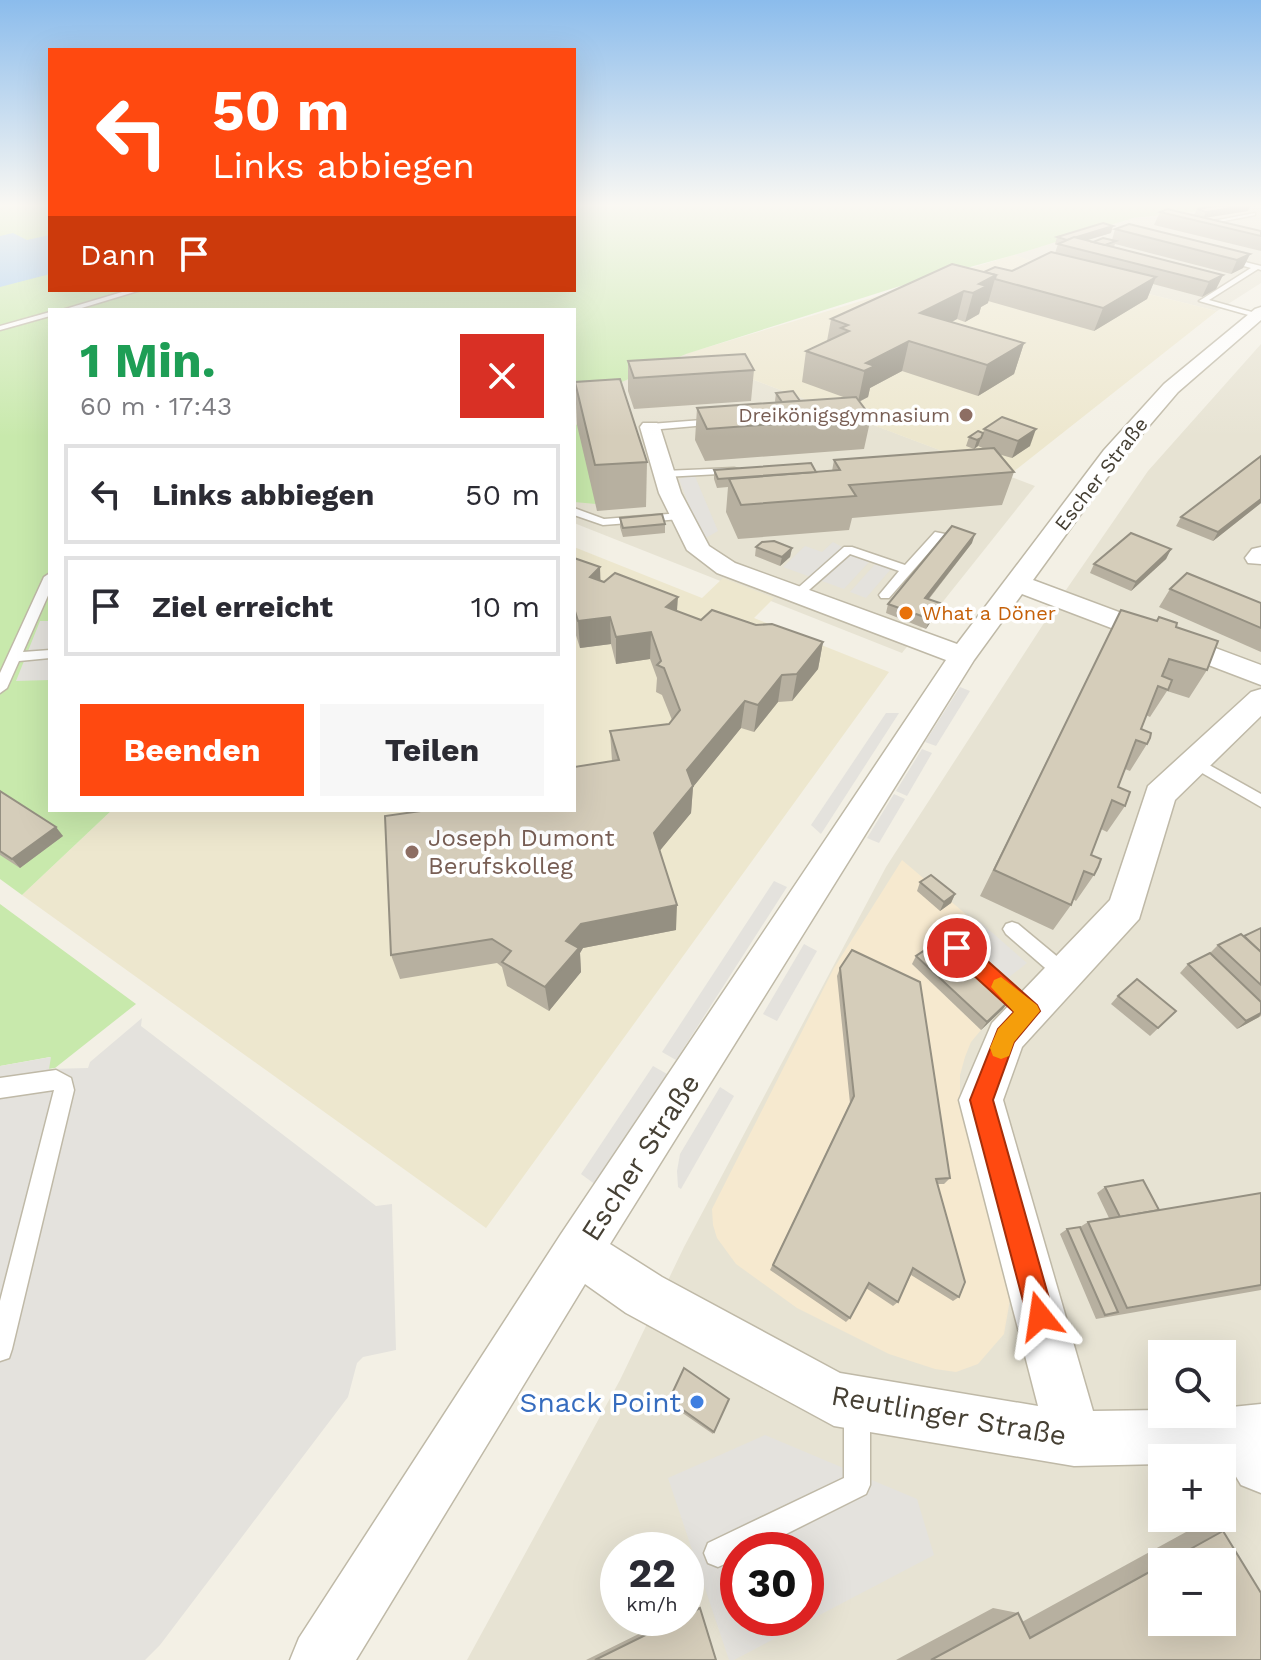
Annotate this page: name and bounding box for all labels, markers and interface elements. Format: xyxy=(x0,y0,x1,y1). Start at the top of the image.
text: 50 m xyxy=(212,78,349,144)
icon: left xyxy=(80,80,184,184)
text: Links abbiegen xyxy=(212,145,475,187)
icon: arrive xyxy=(172,232,216,276)
text: Dann xyxy=(80,237,156,272)
text: 1 Min. xyxy=(80,332,216,389)
button: close xyxy=(460,334,544,418)
text: 60 m · 17:43 xyxy=(80,391,232,421)
place label: Dreikönigsgymnasium xyxy=(738,403,950,427)
marker: Dreikönigsgymnasium xyxy=(957,406,975,424)
street label: Escher Straße xyxy=(1049,413,1153,535)
icon: left xyxy=(84,472,128,516)
text: Links abbiegen xyxy=(152,477,374,512)
text: 50 m xyxy=(465,477,540,512)
icon: arrive xyxy=(84,584,128,628)
text: Ziel erreicht xyxy=(152,589,333,624)
text: 10 m xyxy=(471,589,540,624)
place label: What a Döner xyxy=(922,601,1056,625)
marker: What a Döner xyxy=(897,604,915,622)
button: Beenden xyxy=(80,704,304,796)
button: Teilen xyxy=(320,704,544,796)
place label: Joseph Dumont Berufskolleg xyxy=(428,824,615,880)
marker: Joseph Dumont Berufskolleg xyxy=(403,843,421,861)
pin xyxy=(923,914,991,982)
icon: arrive xyxy=(935,926,979,970)
street label: Escher Straße xyxy=(574,1068,707,1247)
position arrow xyxy=(998,1274,1082,1358)
map controls xyxy=(1148,1340,1236,1636)
button: search xyxy=(1148,1340,1236,1428)
street label: Reutlinger Straße xyxy=(829,1379,1069,1452)
place label: Snack Point xyxy=(520,1386,681,1419)
marker: Snack Point xyxy=(688,1393,706,1411)
button: + xyxy=(1148,1444,1236,1532)
speed limit sign: 30 xyxy=(720,1532,824,1636)
button: − xyxy=(1148,1548,1236,1636)
text: 22 xyxy=(628,1550,676,1597)
text: km/h xyxy=(626,1592,678,1616)

